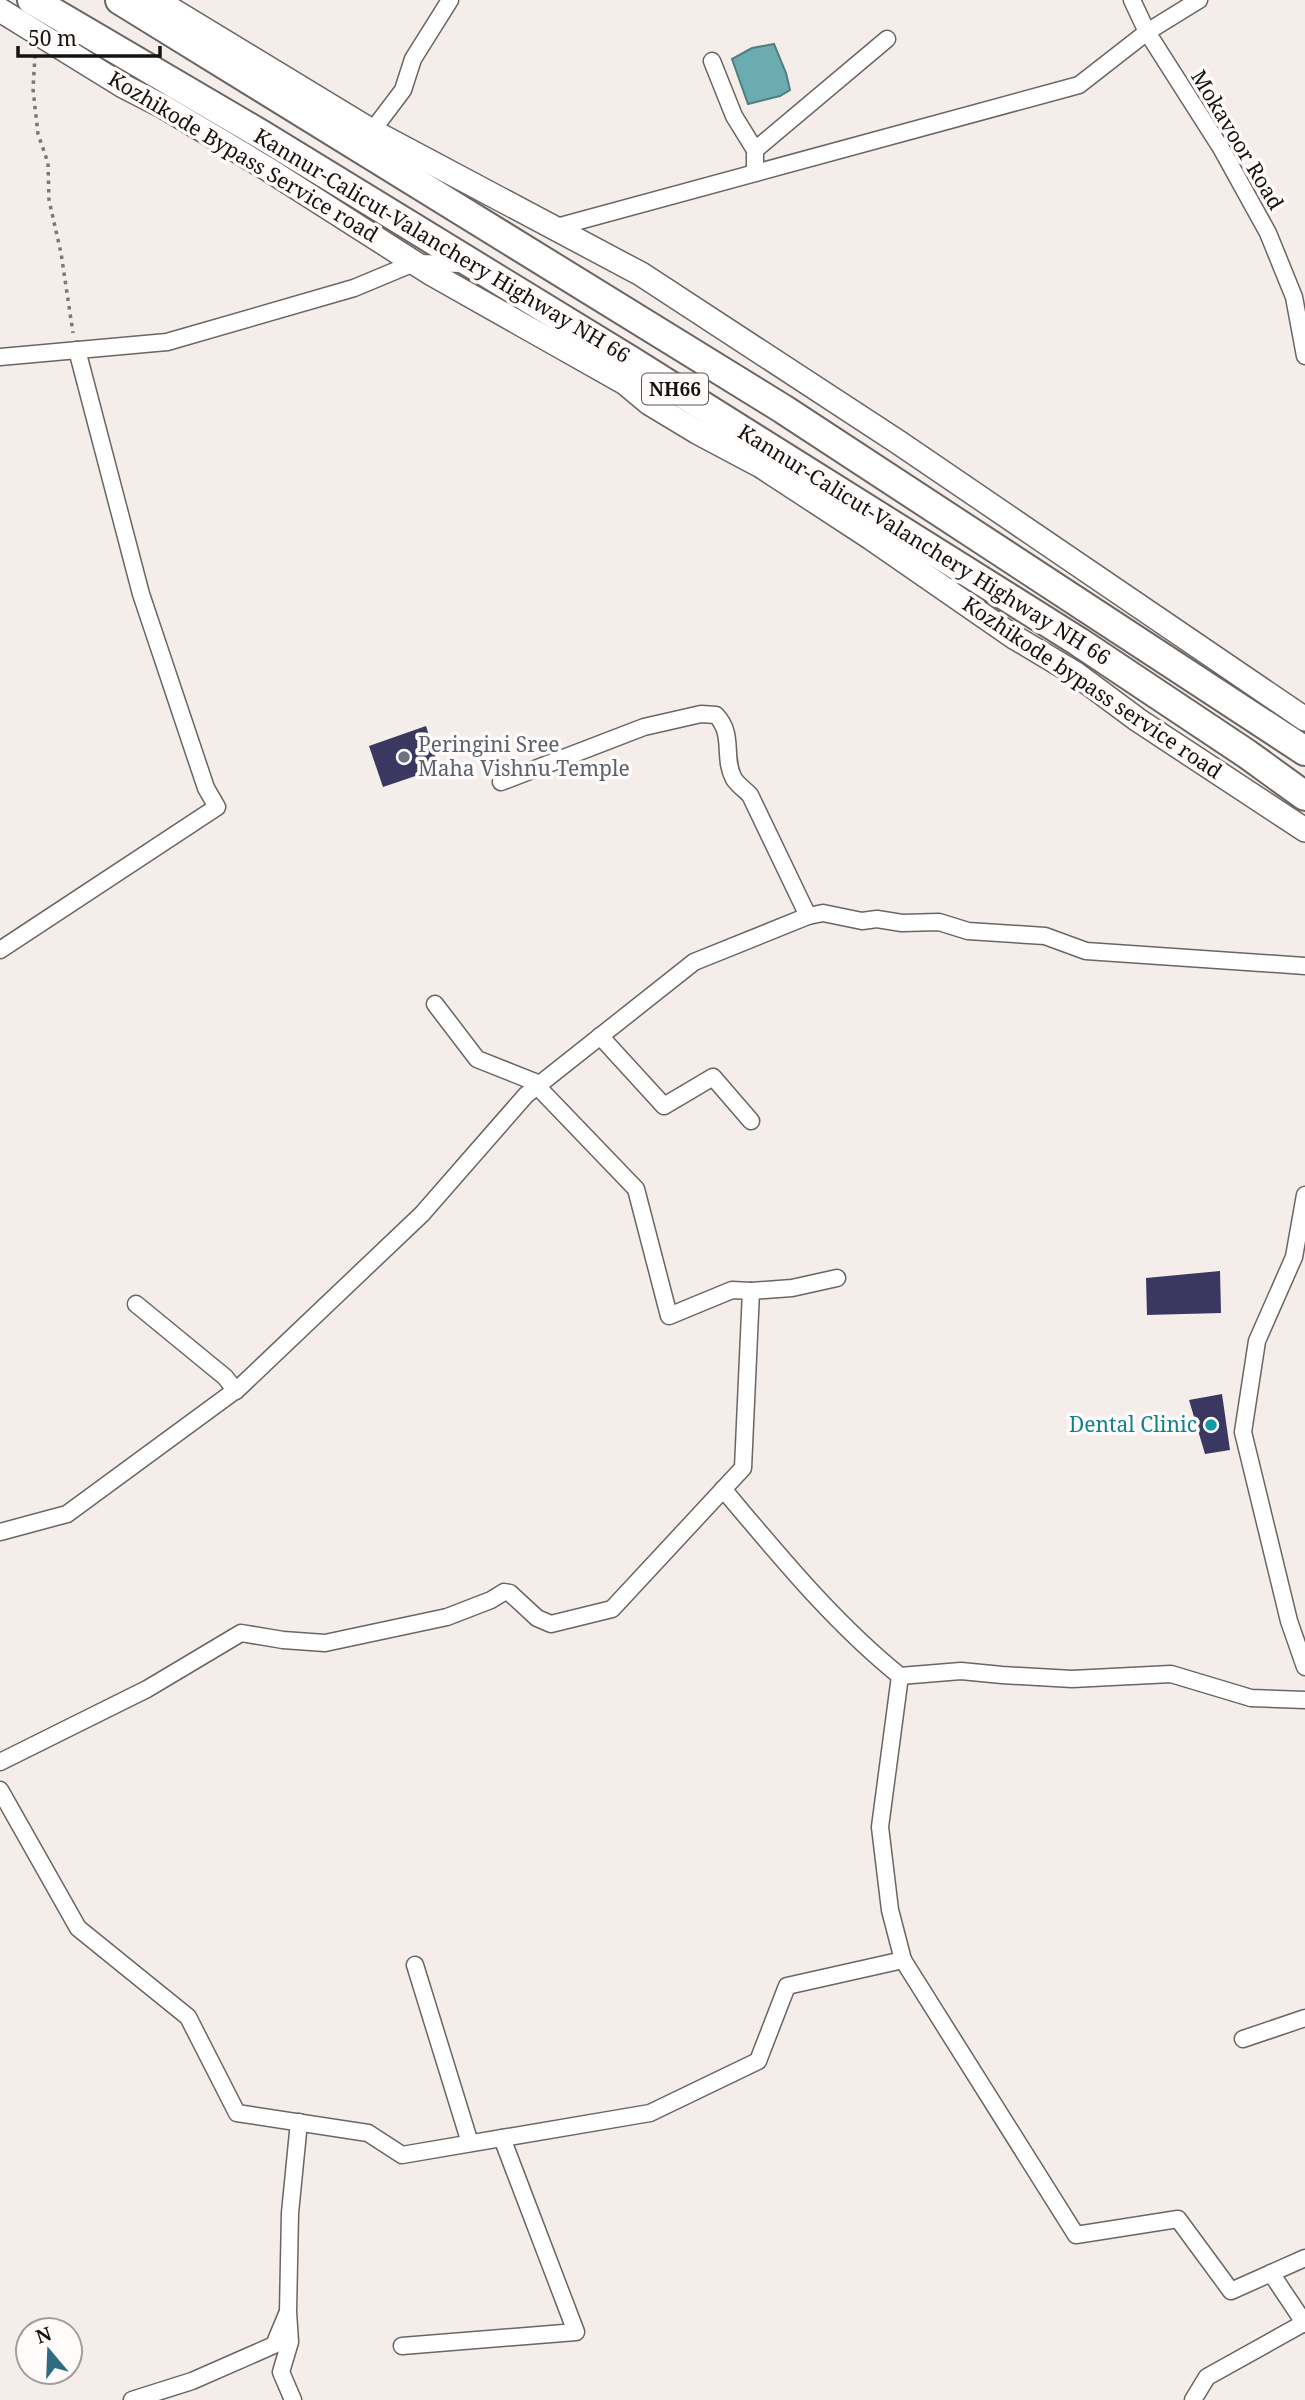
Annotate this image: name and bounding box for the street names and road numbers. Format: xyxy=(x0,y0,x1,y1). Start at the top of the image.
street label: Kozhikode Bypass Service road xyxy=(103,64,384,248)
street label: Mokavoor Road xyxy=(1185,64,1291,215)
street label: Kannur-Calicut-Valanchery Highway NH 66 xyxy=(249,121,636,369)
road number: NH66 xyxy=(642,374,708,404)
street label: Kannur-Calicut-Valanchery Highway NH 66 xyxy=(733,417,1116,671)
street label: Kozhikode bypass service road xyxy=(957,590,1228,785)

